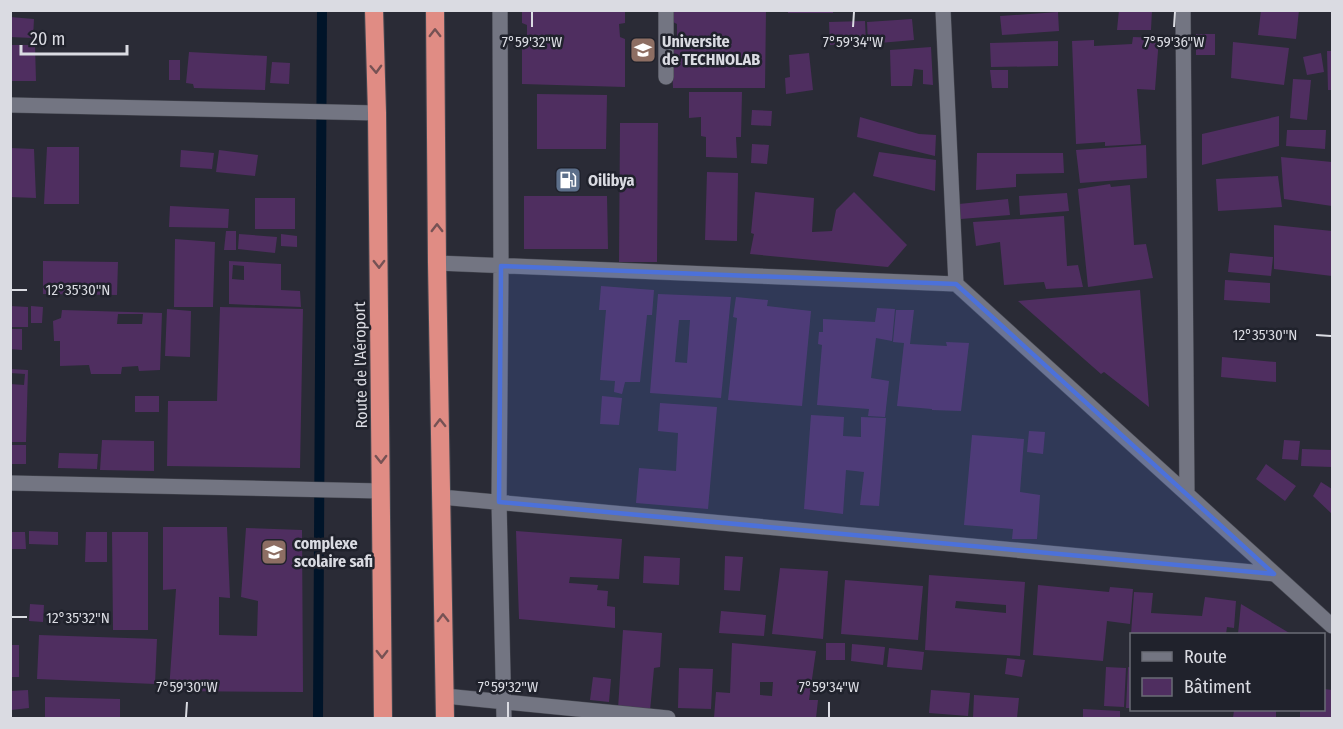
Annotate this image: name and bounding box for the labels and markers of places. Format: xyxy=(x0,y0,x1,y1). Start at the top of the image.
place label: Universite de TECHNOLAB xyxy=(662,32,760,69)
school or university icon: Universite de TECHNOLAB xyxy=(628,35,658,65)
fuel station icon: Oilibya xyxy=(553,165,583,195)
place label: Oilibya xyxy=(588,171,635,190)
place label: complexe scolaire safi xyxy=(294,534,373,571)
school or university icon: complexe scolaire safi xyxy=(259,537,289,567)

